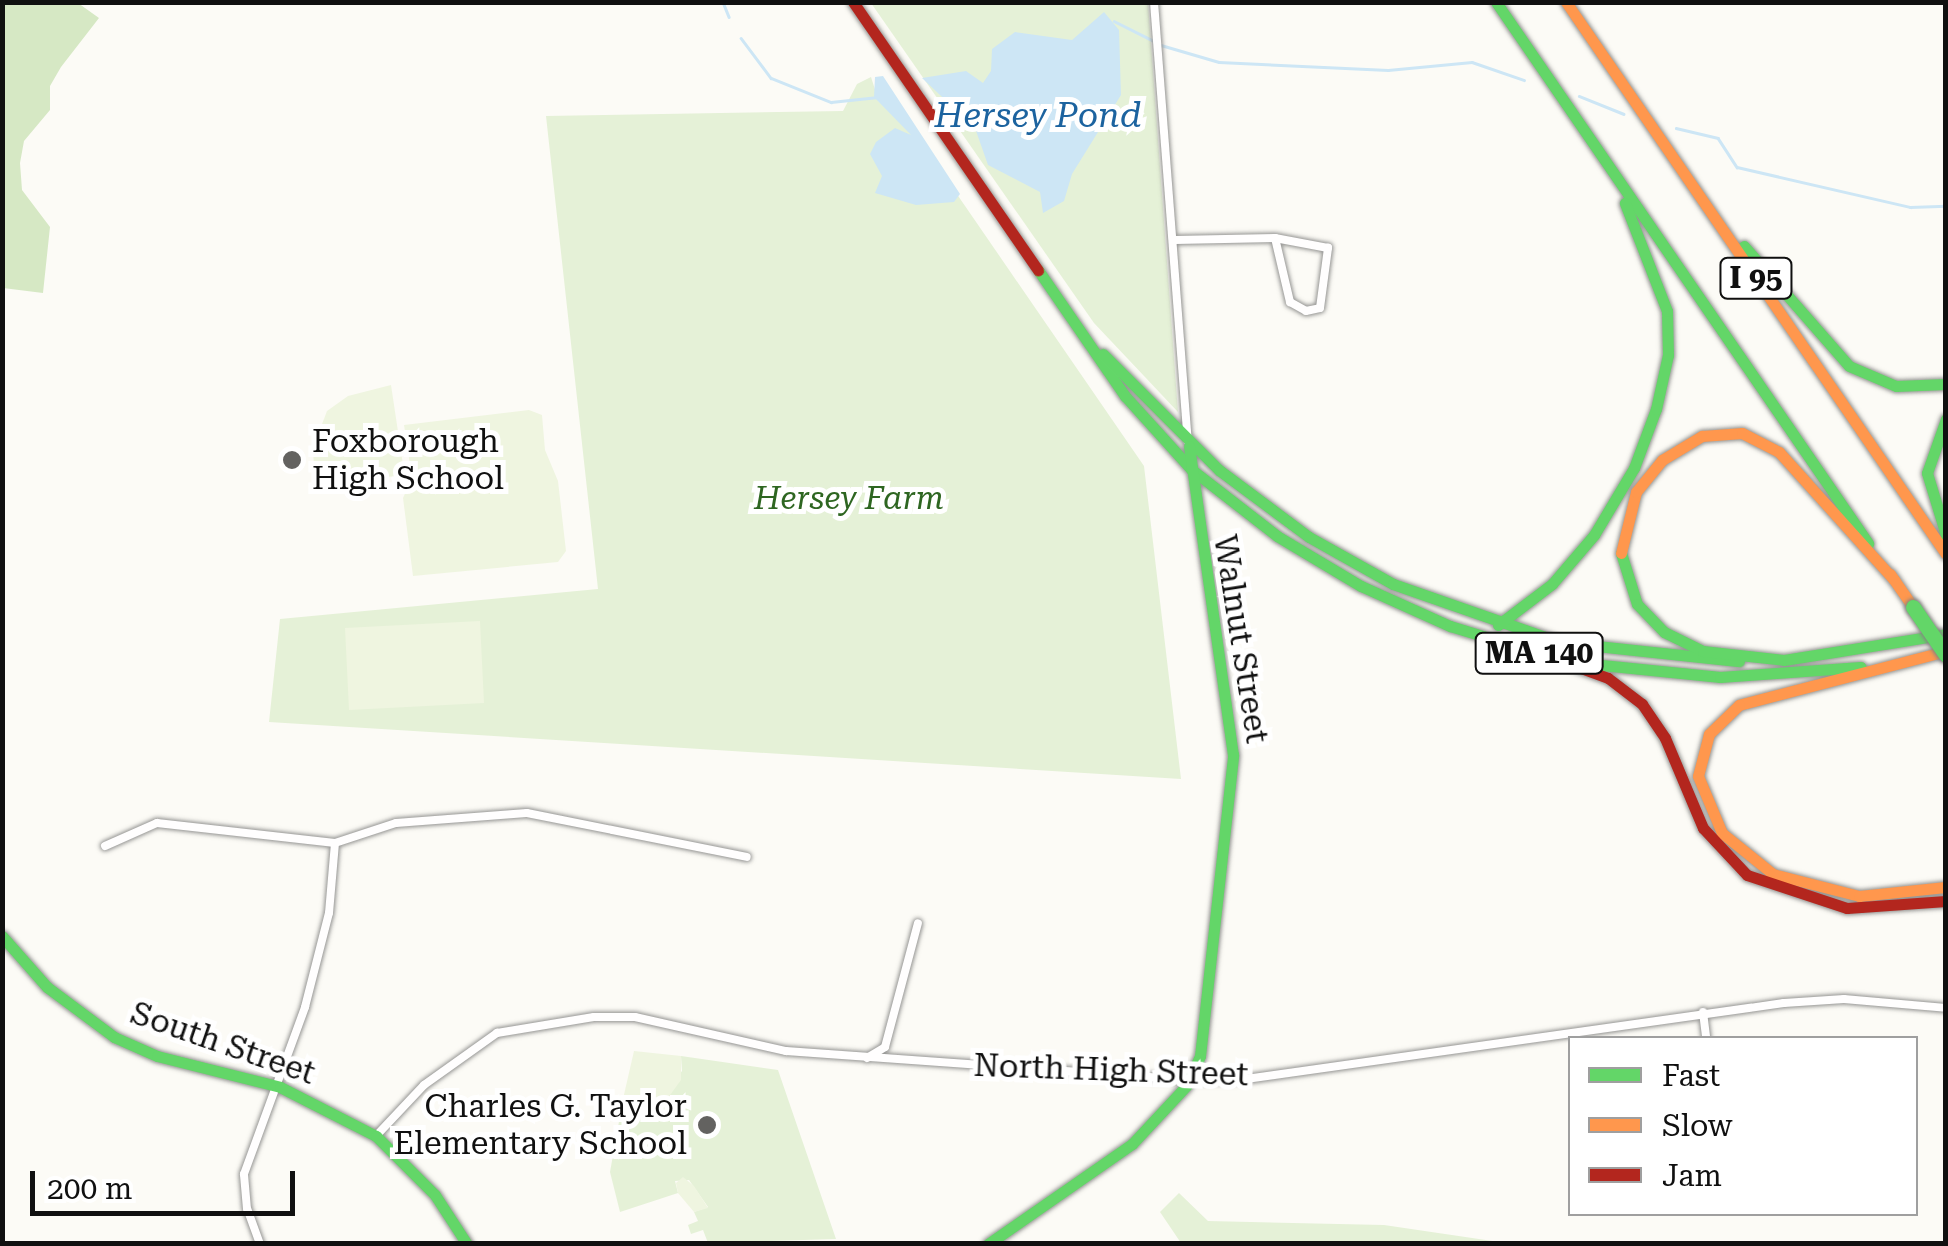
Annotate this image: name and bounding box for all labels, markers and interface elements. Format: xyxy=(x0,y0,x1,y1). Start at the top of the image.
water label: Hersey Pond xyxy=(934,95,1142,137)
road number: I 95 xyxy=(1718,253,1794,303)
place label: Foxborough High School xyxy=(312,423,504,498)
marker: Foxborough High School xyxy=(281,449,303,471)
park label: Hersey Farm xyxy=(754,479,944,517)
street label: Walnut Street xyxy=(1206,532,1276,746)
road number: MA 140 xyxy=(1474,628,1604,678)
street label: South Street xyxy=(126,994,320,1092)
legend xyxy=(1568,1036,1918,1216)
street label: North High Street xyxy=(973,1046,1249,1094)
text: Fast xyxy=(1662,1058,1720,1093)
place label: Charles G. Taylor Elementary School xyxy=(394,1088,687,1163)
text: Slow xyxy=(1662,1108,1733,1143)
marker: Charles G. Taylor Elementary School xyxy=(696,1114,718,1136)
scale bar xyxy=(35,1151,300,1213)
text: Jam xyxy=(1662,1158,1722,1193)
text: 200 m xyxy=(47,1171,132,1206)

